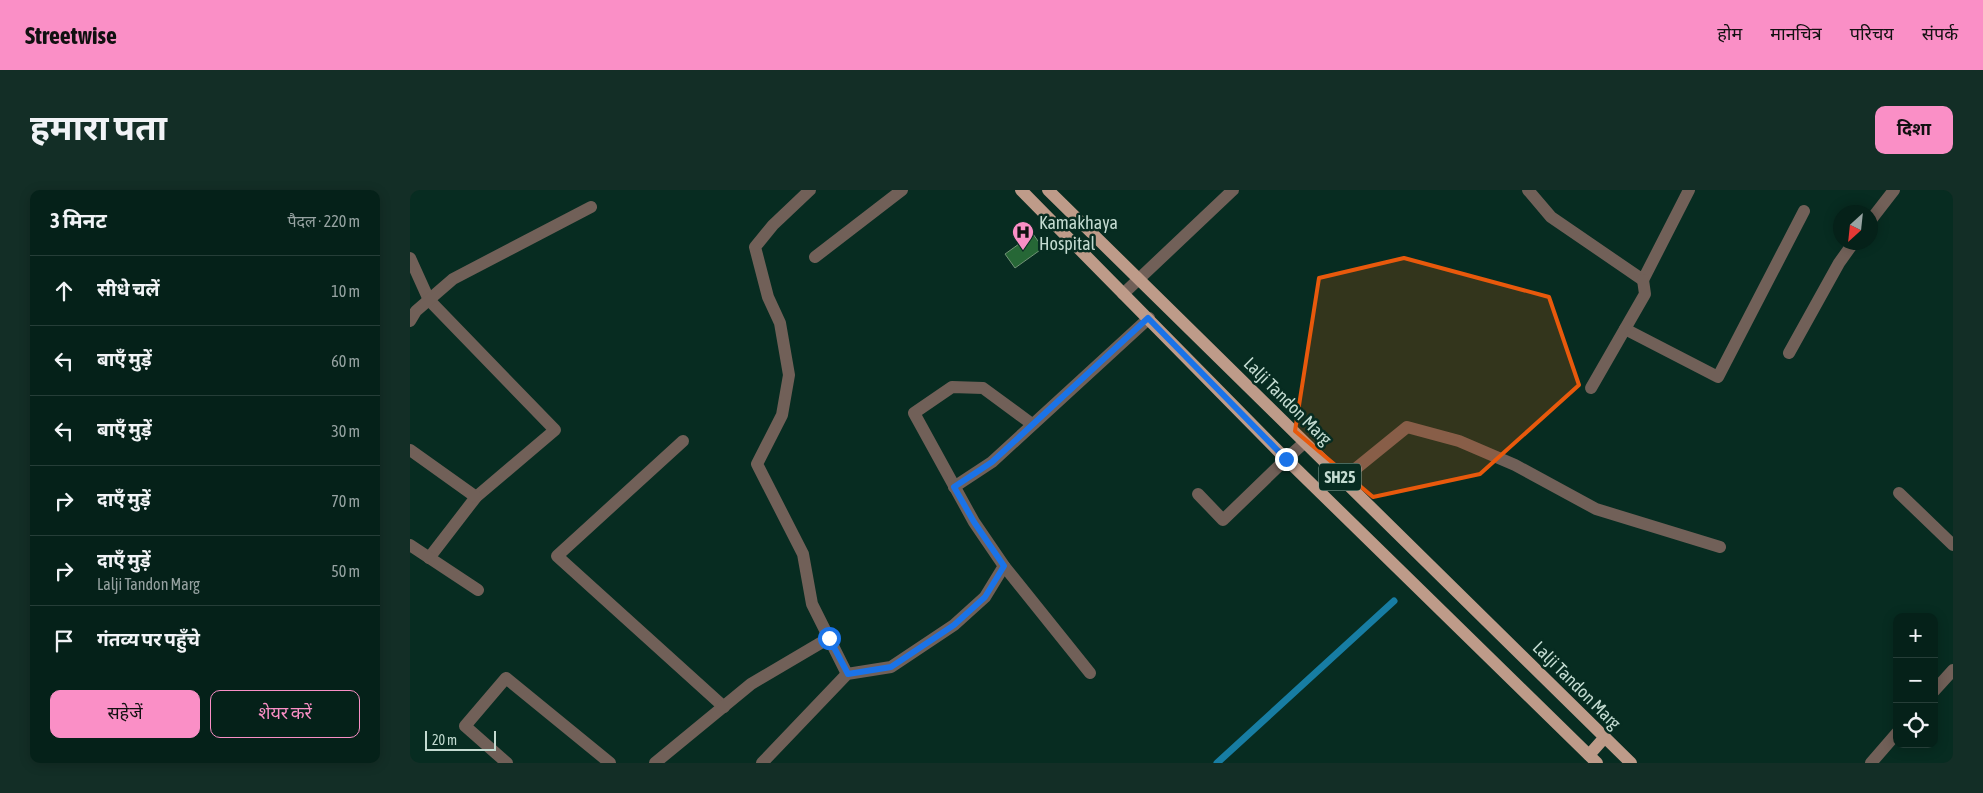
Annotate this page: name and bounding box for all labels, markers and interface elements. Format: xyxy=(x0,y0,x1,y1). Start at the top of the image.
text: Streetwise xyxy=(25,22,117,49)
text: होम xyxy=(1717,23,1742,44)
text: मानचित्र xyxy=(1770,23,1822,44)
text: परिचय xyxy=(1850,23,1894,44)
text: संपर्क xyxy=(1922,23,1958,44)
button: दिशा xyxy=(1875,106,1953,154)
text: हमारा पता xyxy=(30,107,167,147)
north arrow xyxy=(1833,205,1878,250)
text: 3 मिनट xyxy=(50,208,107,232)
text: पैदल · 220 m xyxy=(287,212,360,230)
place label: Kamakhaya Hospital xyxy=(1039,212,1118,254)
hospital icon: Kamakhaya Hospital xyxy=(1011,220,1035,251)
icon: ahead xyxy=(50,277,78,305)
text: सीधे चलें xyxy=(97,278,160,300)
text: 10 m xyxy=(331,282,360,300)
icon: left xyxy=(50,347,78,375)
text: बाएँ मुड़ें xyxy=(97,348,152,370)
text: 60 m xyxy=(331,352,360,370)
street label: Lalji Tandon Marg xyxy=(1240,353,1337,450)
icon: left xyxy=(50,417,78,445)
text: बाएँ मुड़ें xyxy=(97,418,152,440)
text: 30 m xyxy=(331,422,360,440)
route end xyxy=(1275,448,1298,471)
road number: SH25 xyxy=(1319,464,1361,490)
icon: right xyxy=(50,487,78,515)
text: दाएँ मुड़ें xyxy=(97,488,151,510)
text: 70 m xyxy=(331,492,360,510)
text: दाएँ मुड़ें xyxy=(97,549,151,571)
icon: right xyxy=(50,557,78,585)
text: 50 m xyxy=(331,562,360,580)
text: Lalji Tandon Marg xyxy=(97,575,200,593)
map controls xyxy=(1893,613,1938,748)
button: + xyxy=(1893,613,1938,658)
icon: arrive xyxy=(50,627,78,655)
route start xyxy=(818,627,841,650)
text: गंतव्य पर पहुँचे xyxy=(97,628,200,650)
street label: Lalji Tandon Marg xyxy=(1529,637,1626,734)
button: − xyxy=(1893,658,1938,703)
button: सहेजें xyxy=(50,690,200,738)
button: शेयर करें xyxy=(210,690,360,738)
button: locate xyxy=(1893,703,1938,748)
scale bar xyxy=(425,728,496,751)
text: 20 m xyxy=(432,732,457,748)

